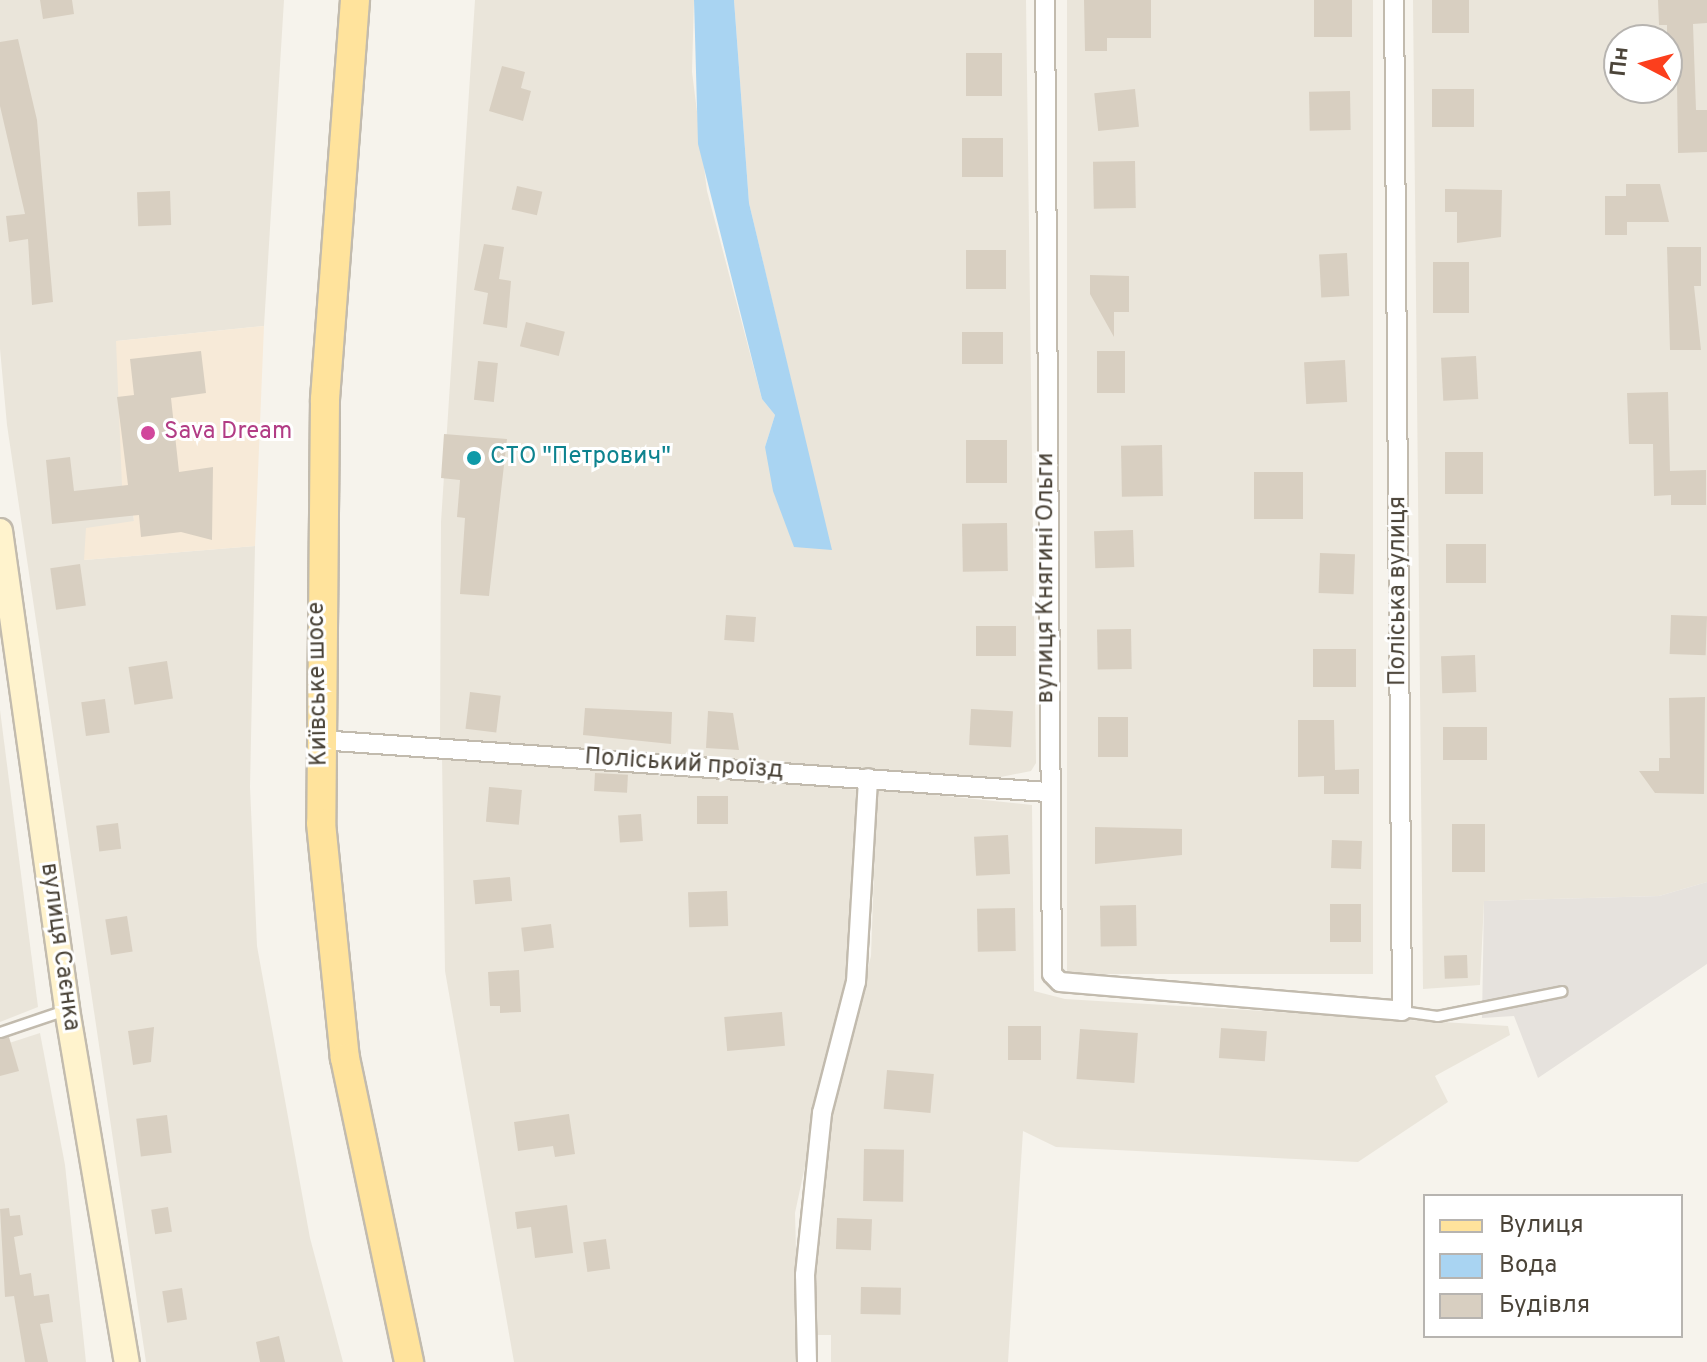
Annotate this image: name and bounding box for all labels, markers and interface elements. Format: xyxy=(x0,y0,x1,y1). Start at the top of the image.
north arrow xyxy=(1603,24,1683,104)
text: Пн xyxy=(1606,45,1636,78)
place label: Sava Dream xyxy=(164,419,292,447)
marker: Sava Dream xyxy=(139,424,157,442)
place label: СТО "Петрович" xyxy=(490,444,671,472)
marker: СТО "Петрович" xyxy=(465,449,483,467)
street label: вулиця Княгині Ольги xyxy=(1033,453,1061,703)
street label: Поліська вулиця xyxy=(1385,496,1413,686)
street label: Київське шосе xyxy=(303,602,335,766)
street label: Поліський проїзд xyxy=(584,744,784,786)
street label: вулиця Саєнка xyxy=(33,861,85,1033)
legend xyxy=(1423,1194,1683,1338)
text: Вулиця xyxy=(1499,1211,1583,1241)
text: Вода xyxy=(1499,1251,1557,1281)
text: Будівля xyxy=(1499,1291,1590,1321)

